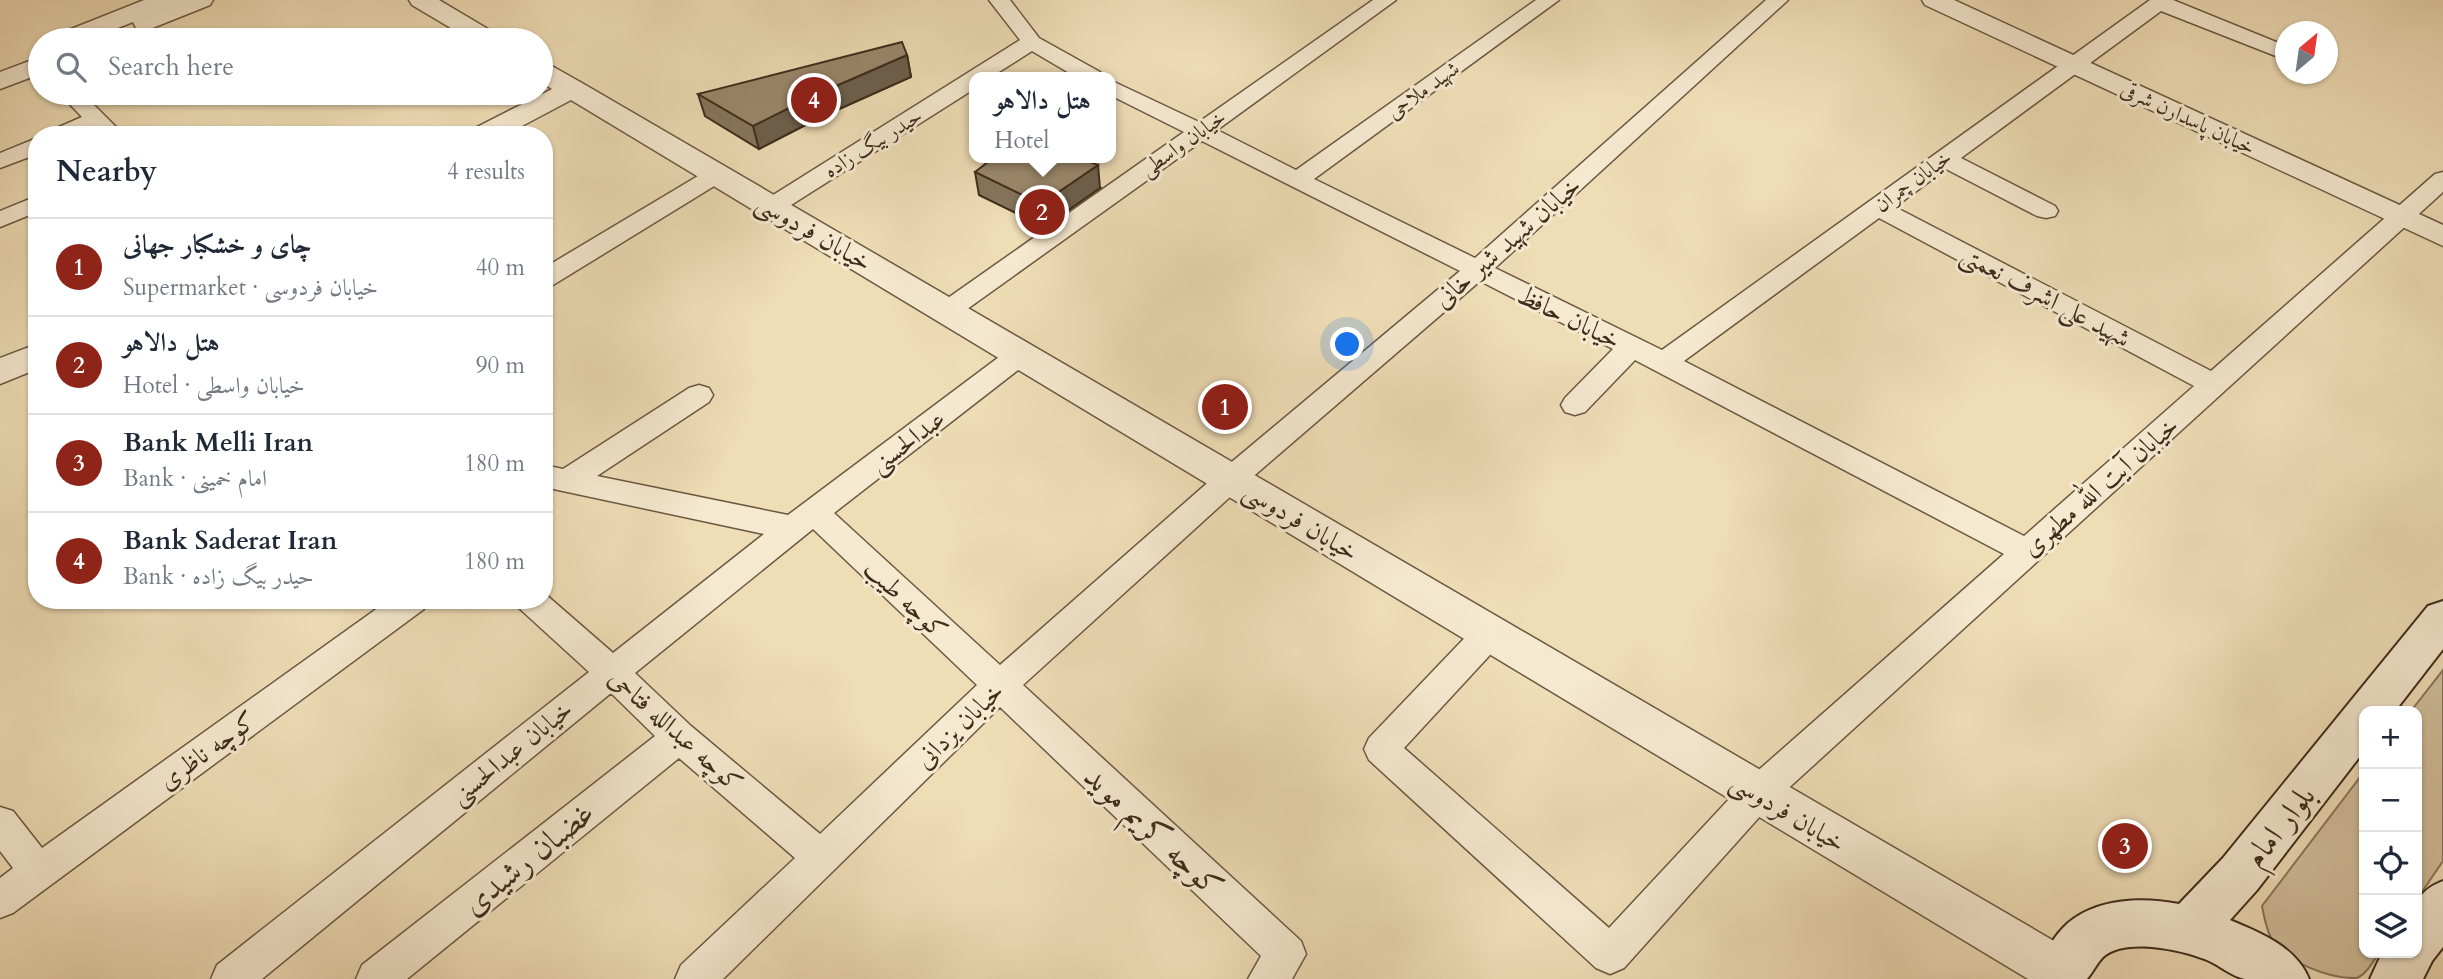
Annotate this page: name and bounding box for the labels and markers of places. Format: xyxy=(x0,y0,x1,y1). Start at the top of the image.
pin: 4 xyxy=(791,74,837,126)
pin: 2 xyxy=(1019,186,1065,238)
pin: 1 xyxy=(1202,381,1248,433)
pin: 3 xyxy=(2102,820,2148,872)

